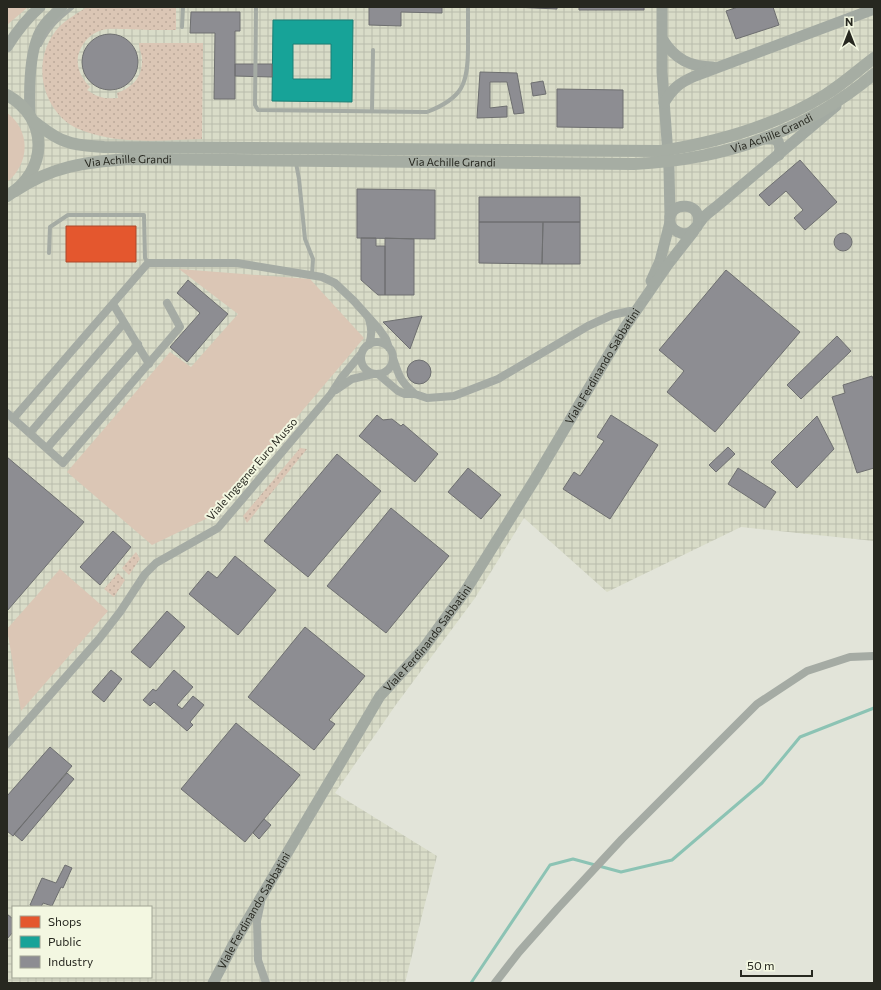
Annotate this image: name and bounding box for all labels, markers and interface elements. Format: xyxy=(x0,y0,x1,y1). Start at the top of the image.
north arrow xyxy=(829,12,869,52)
text: N xyxy=(845,15,853,28)
street label: Via Achille Grandi xyxy=(729,110,815,155)
street label: Via Achille Grandi xyxy=(83,152,172,170)
street label: Via Achille Grandi xyxy=(408,155,496,169)
street label: Viale Ferdinando Sabbatini xyxy=(562,305,642,426)
street label: Viale Ingegner Euro Musso xyxy=(204,415,300,522)
street label: Viale Ferdinando Sabbatini xyxy=(380,582,474,694)
street label: Viale Ferdinando Sabbatini xyxy=(214,849,292,971)
legend xyxy=(12,906,152,978)
text: Shops xyxy=(48,914,82,928)
text: Public xyxy=(48,934,81,948)
scale bar xyxy=(741,952,812,978)
text: Industry xyxy=(48,954,93,968)
text: 50 m xyxy=(747,958,775,972)

